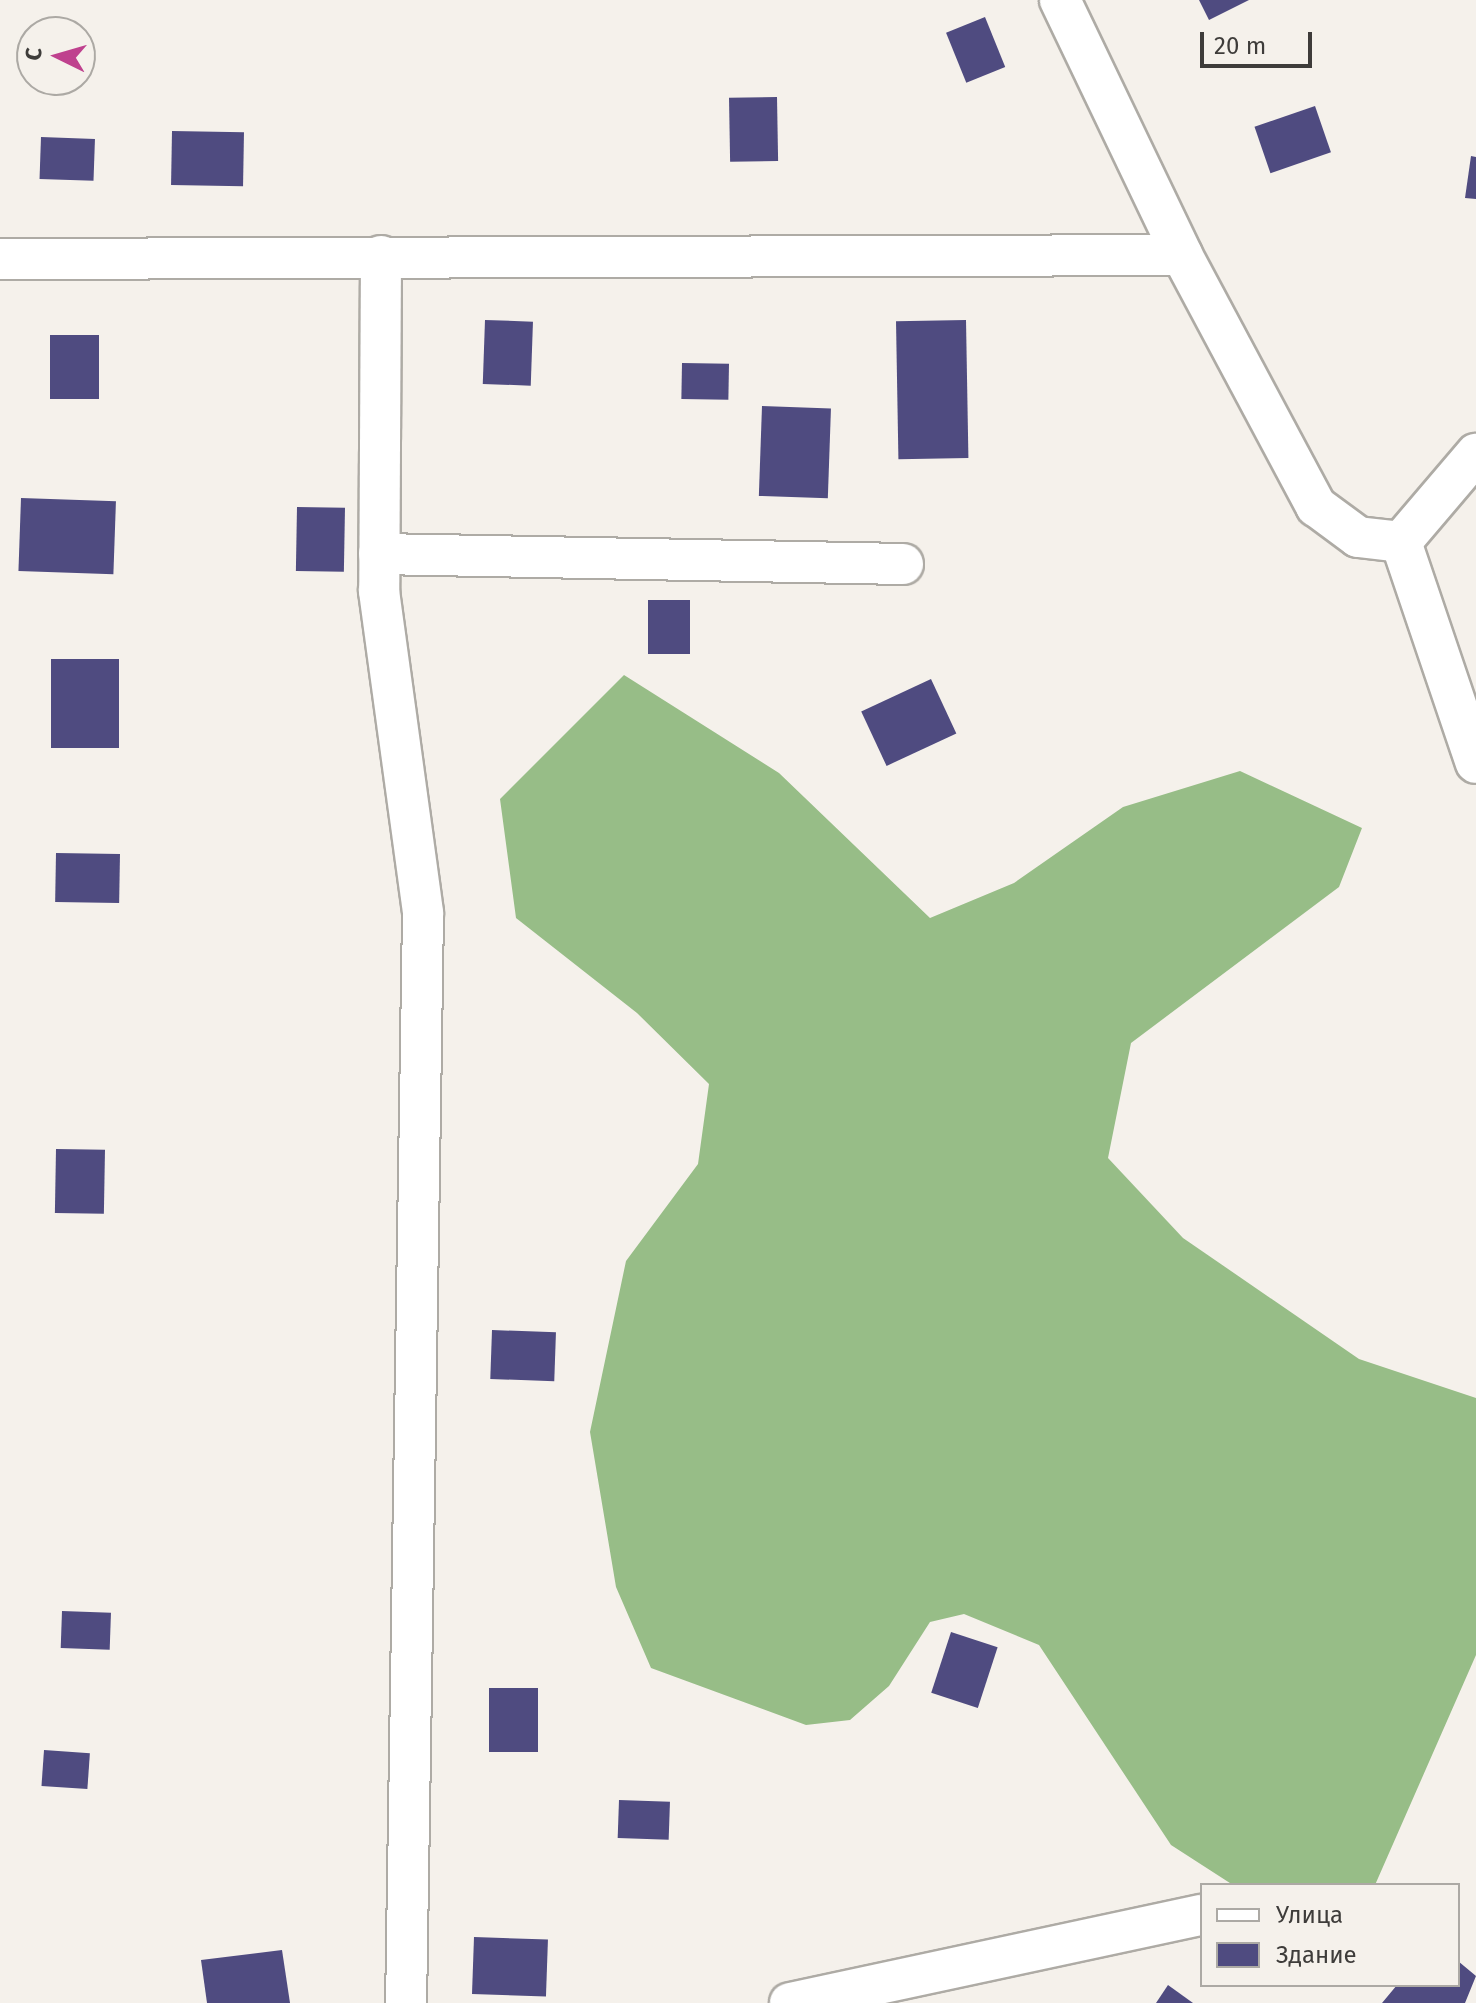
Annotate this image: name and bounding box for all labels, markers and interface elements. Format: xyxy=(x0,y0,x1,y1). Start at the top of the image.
north arrow xyxy=(16,16,96,96)
scale bar xyxy=(1204,16,1316,66)
text: 20 m xyxy=(1214,32,1266,60)
text: С xyxy=(20,47,48,62)
legend xyxy=(1200,1883,1460,1987)
text: Улица xyxy=(1276,1901,1343,1929)
text: Здание xyxy=(1276,1941,1357,1969)

